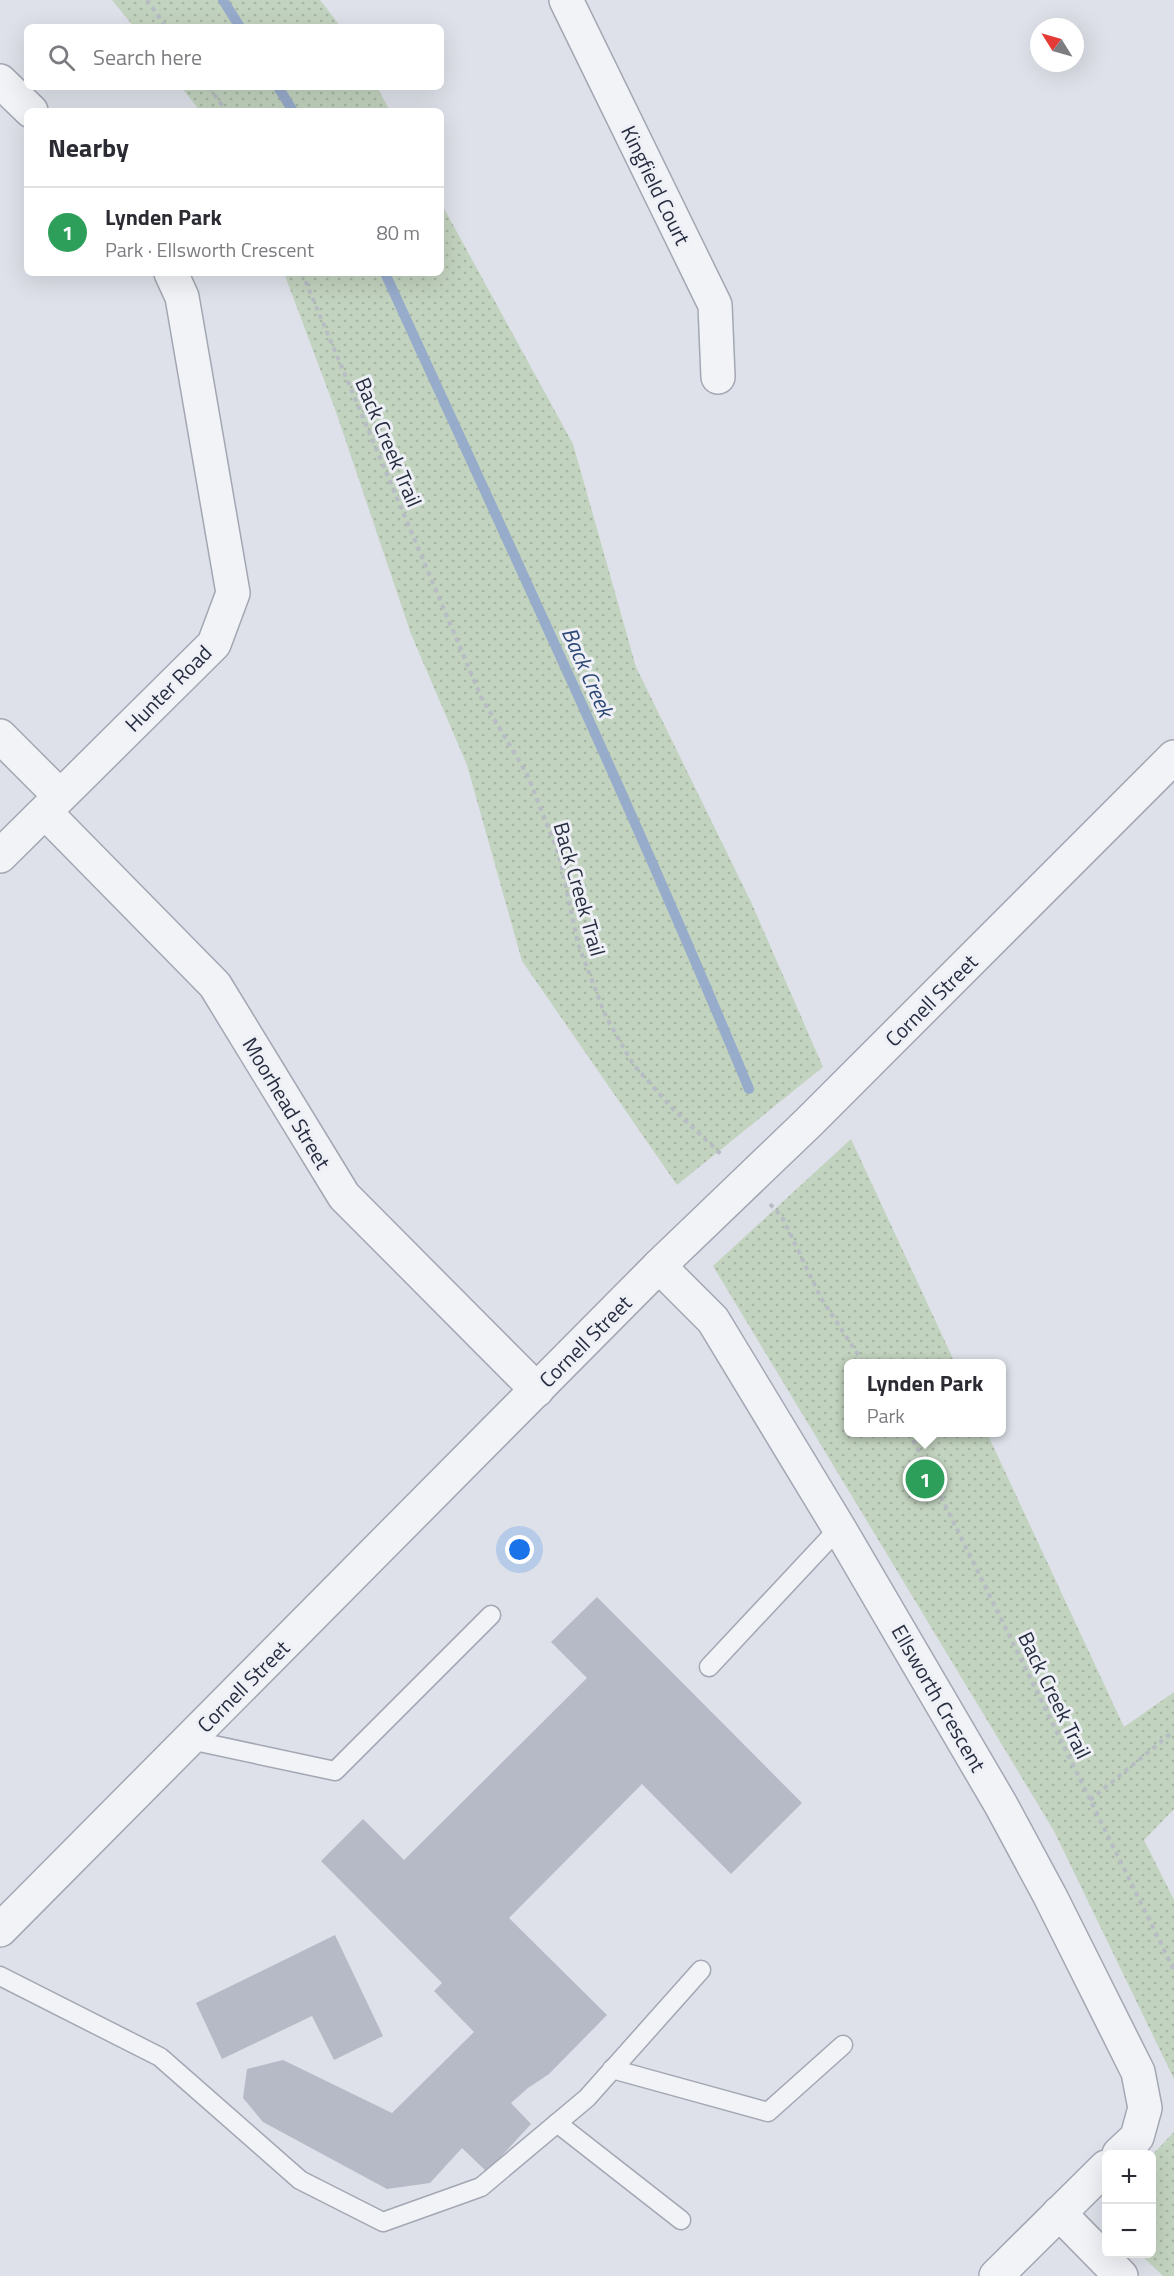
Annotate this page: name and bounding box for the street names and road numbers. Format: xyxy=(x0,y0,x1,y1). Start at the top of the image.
street label: Kingfield Court xyxy=(613,120,699,251)
street label: Back Creek Trail xyxy=(347,372,431,512)
street label: Hunter Road xyxy=(117,637,219,739)
street label: Back Creek Trail xyxy=(546,818,614,960)
street label: Cornell Street xyxy=(877,946,985,1054)
street label: Moorhead Street xyxy=(235,1031,339,1176)
street label: Cornell Street xyxy=(531,1287,639,1395)
street label: Ellsworth Crescent xyxy=(884,1618,995,1778)
street label: Back Creek Trail xyxy=(1010,1626,1100,1764)
street label: Cornell Street xyxy=(189,1632,297,1740)

